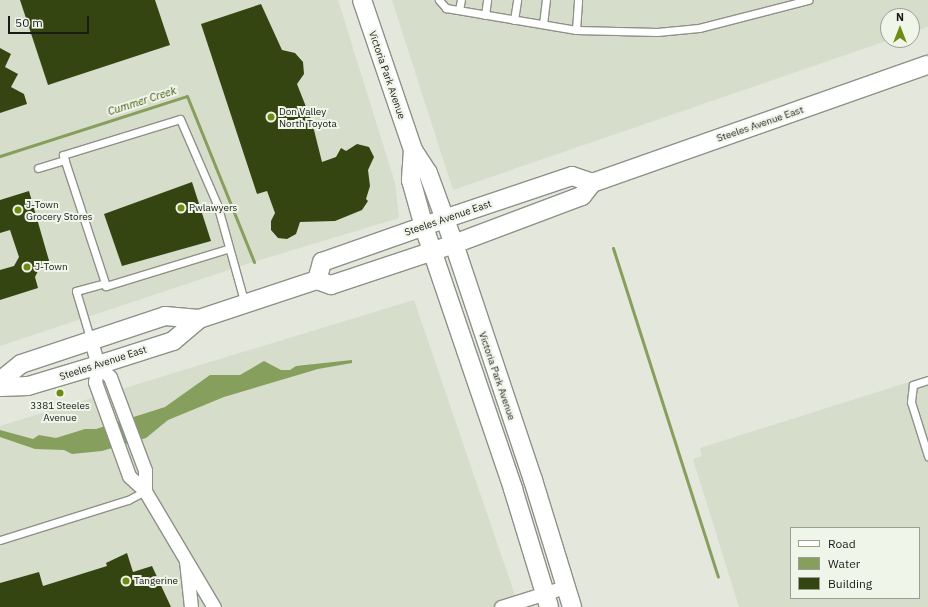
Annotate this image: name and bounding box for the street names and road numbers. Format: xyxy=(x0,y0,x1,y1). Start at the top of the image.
street label: Victoria Park Avenue xyxy=(366,29,408,121)
street label: Steeles Avenue East xyxy=(715,104,805,144)
street label: Steeles Avenue East xyxy=(403,198,493,238)
street label: Victoria Park Avenue xyxy=(476,330,518,422)
street label: Steeles Avenue East xyxy=(58,343,148,383)

